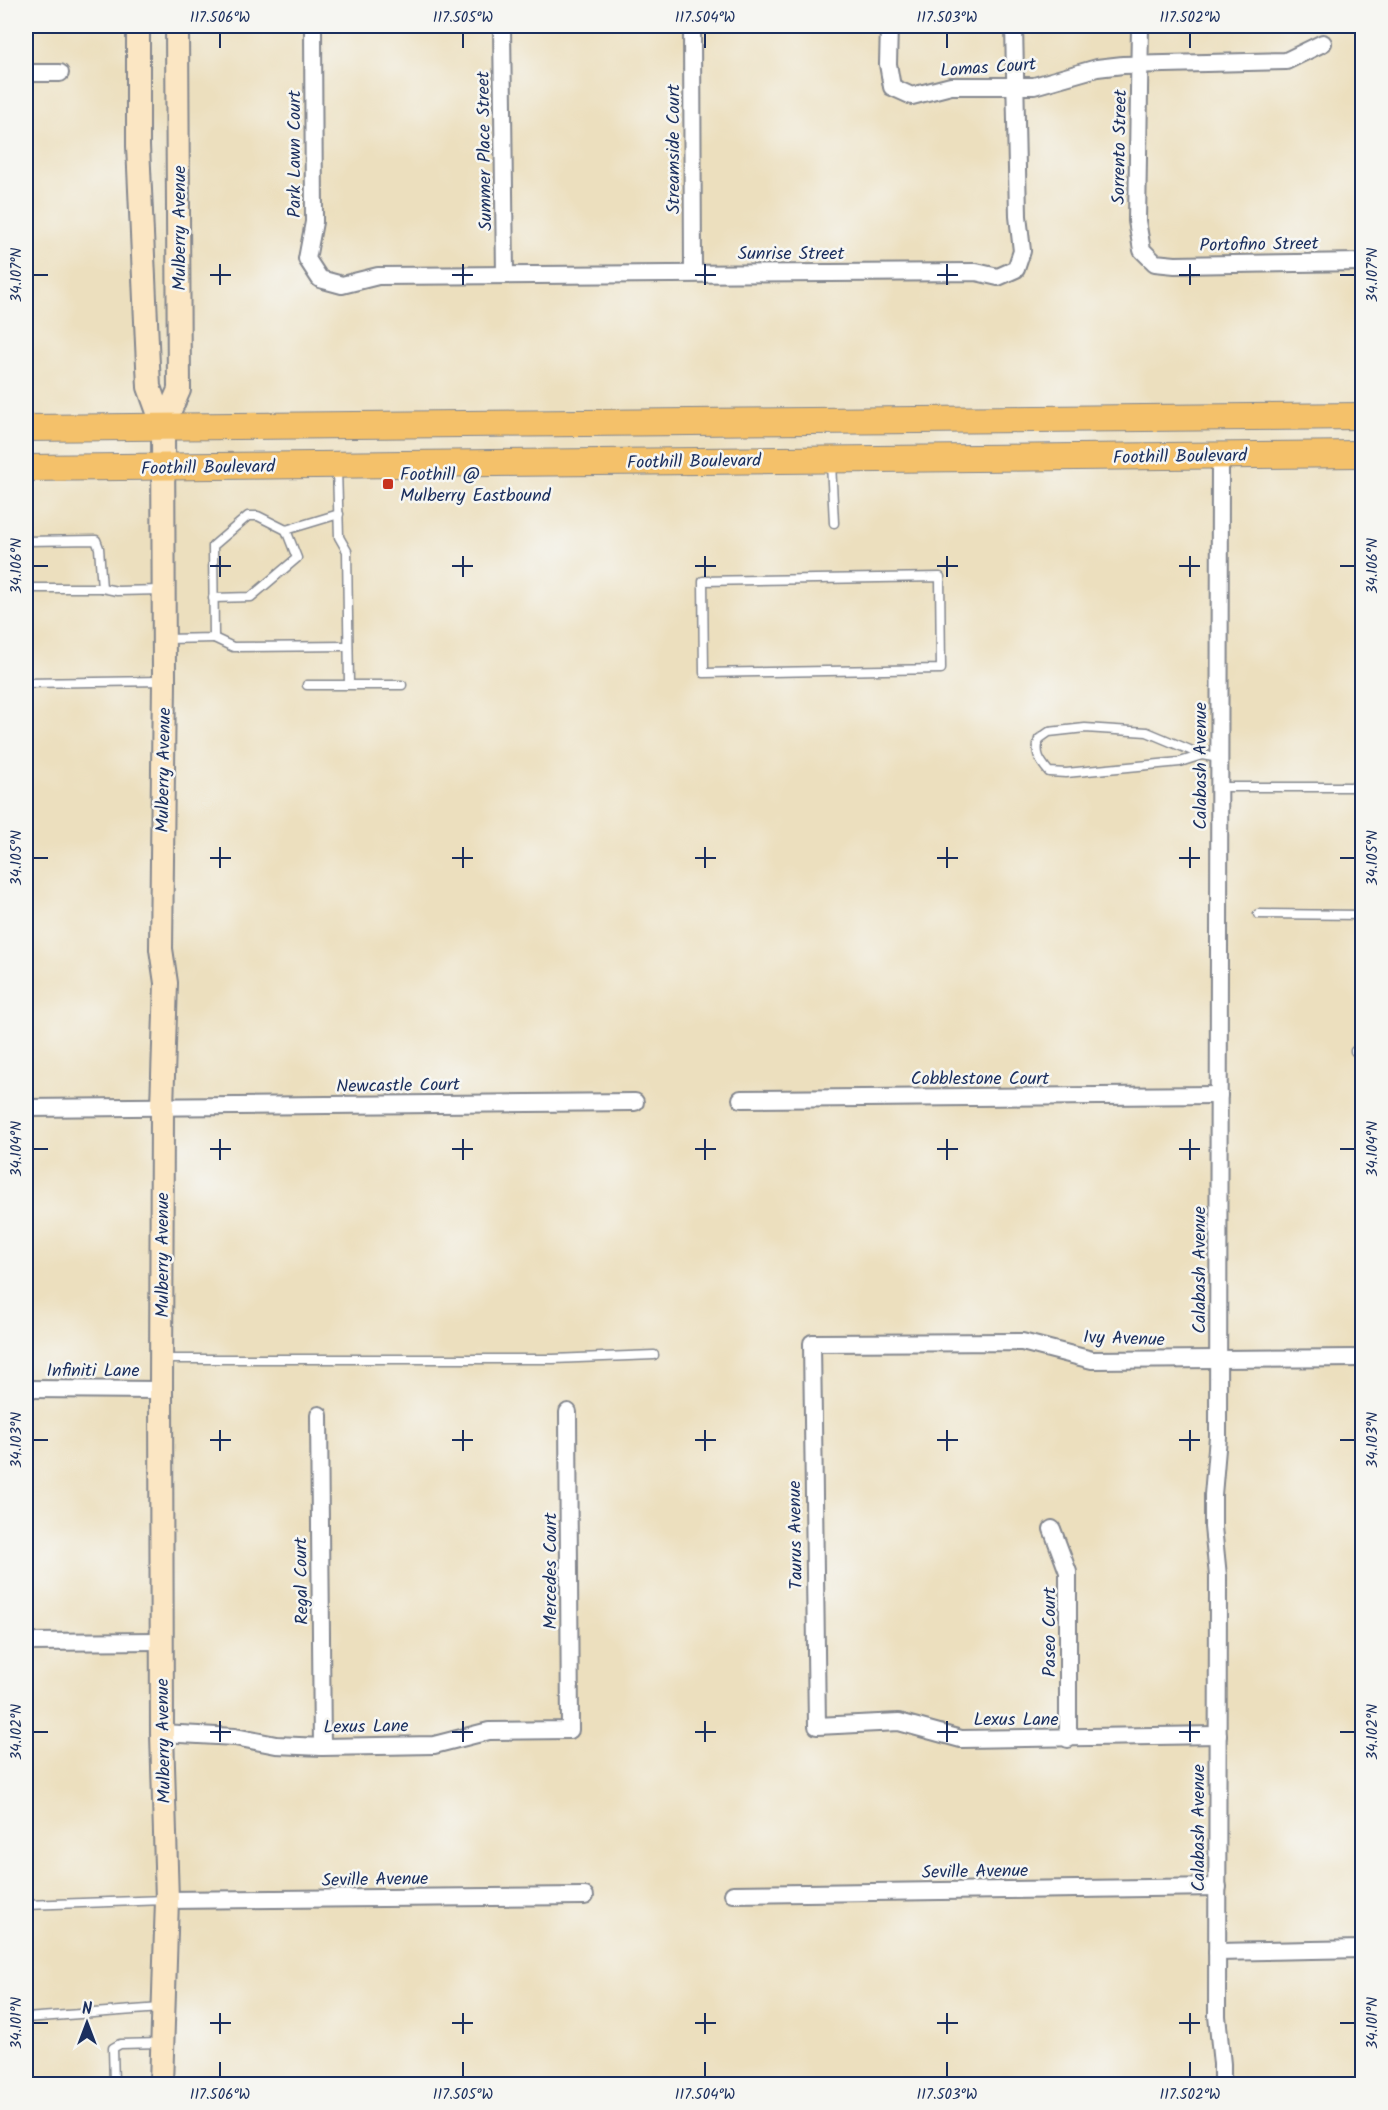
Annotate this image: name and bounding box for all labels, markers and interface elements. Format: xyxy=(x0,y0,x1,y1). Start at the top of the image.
text: 117.506°W xyxy=(190,6,251,30)
text: 117.505°W xyxy=(433,6,493,30)
text: 117.504°W xyxy=(675,6,736,30)
text: 117.503°W xyxy=(917,6,978,30)
text: 117.502°W xyxy=(1160,6,1221,30)
street label: Lomas Court xyxy=(939,51,1038,86)
street label: Summer Place Street xyxy=(470,70,501,231)
street label: Streamside Court xyxy=(660,83,689,214)
street label: Sorrento Street xyxy=(1105,88,1136,205)
street label: Park Lawn Court xyxy=(281,89,310,218)
street label: Mulberry Avenue xyxy=(166,165,195,291)
street label: Portofino Street xyxy=(1199,230,1320,261)
street label: Sunrise Street xyxy=(738,240,845,269)
text: 34.107°N xyxy=(5,248,29,302)
text: 34.107°N xyxy=(1361,248,1385,302)
street label: Foothill Boulevard xyxy=(1113,442,1248,473)
street label: Foothill Boulevard xyxy=(627,447,762,478)
street label: Foothill Boulevard xyxy=(141,453,276,484)
place label: Foothill @ Mulberry Eastbound xyxy=(400,461,552,511)
marker: Foothill @ Mulberry Eastbound xyxy=(381,477,395,491)
text: 34.106°N xyxy=(5,538,29,594)
text: 34.106°N xyxy=(1361,538,1385,594)
street label: Calabash Avenue xyxy=(1187,702,1216,830)
street label: Mulberry Avenue xyxy=(149,707,180,833)
text: 34.105°N xyxy=(5,830,29,886)
text: 34.105°N xyxy=(1361,830,1385,886)
street label: Cobblestone Court xyxy=(911,1065,1050,1094)
street label: Newcastle Court xyxy=(336,1071,461,1102)
text: 34.104°N xyxy=(5,1121,29,1177)
text: 34.104°N xyxy=(1361,1121,1385,1177)
street label: Mulberry Avenue xyxy=(149,1192,178,1318)
street label: Calabash Avenue xyxy=(1186,1206,1215,1334)
street label: Ivy Avenue xyxy=(1083,1324,1165,1355)
street label: Infiniti Lane xyxy=(47,1357,140,1386)
text: 34.103°N xyxy=(5,1412,29,1468)
text: 34.103°N xyxy=(1361,1412,1385,1468)
street label: Taurus Avenue xyxy=(781,1480,812,1590)
street label: Mercedes Court xyxy=(537,1512,566,1629)
street label: Regal Court xyxy=(287,1536,318,1625)
street label: Paseo Court xyxy=(1036,1586,1065,1677)
street label: Mulberry Avenue xyxy=(149,1678,180,1804)
text: 34.102°N xyxy=(5,1704,29,1760)
text: 34.102°N xyxy=(1361,1704,1385,1760)
street label: Lexus Lane xyxy=(973,1706,1059,1735)
street label: Lexus Lane xyxy=(323,1712,409,1743)
street label: Calabash Avenue xyxy=(1185,1764,1214,1892)
street label: Seville Avenue xyxy=(921,1857,1029,1888)
street label: Seville Avenue xyxy=(321,1865,429,1896)
north arrow xyxy=(57,1993,117,2053)
text: 34.101°N xyxy=(5,1997,29,2049)
text: N xyxy=(82,1997,92,2022)
text: 34.101°N xyxy=(1361,1997,1385,2049)
text: 117.506°W xyxy=(190,2083,251,2107)
text: 117.505°W xyxy=(433,2083,493,2107)
text: 117.504°W xyxy=(675,2083,736,2107)
text: 117.503°W xyxy=(917,2083,978,2107)
text: 117.502°W xyxy=(1160,2083,1221,2107)

